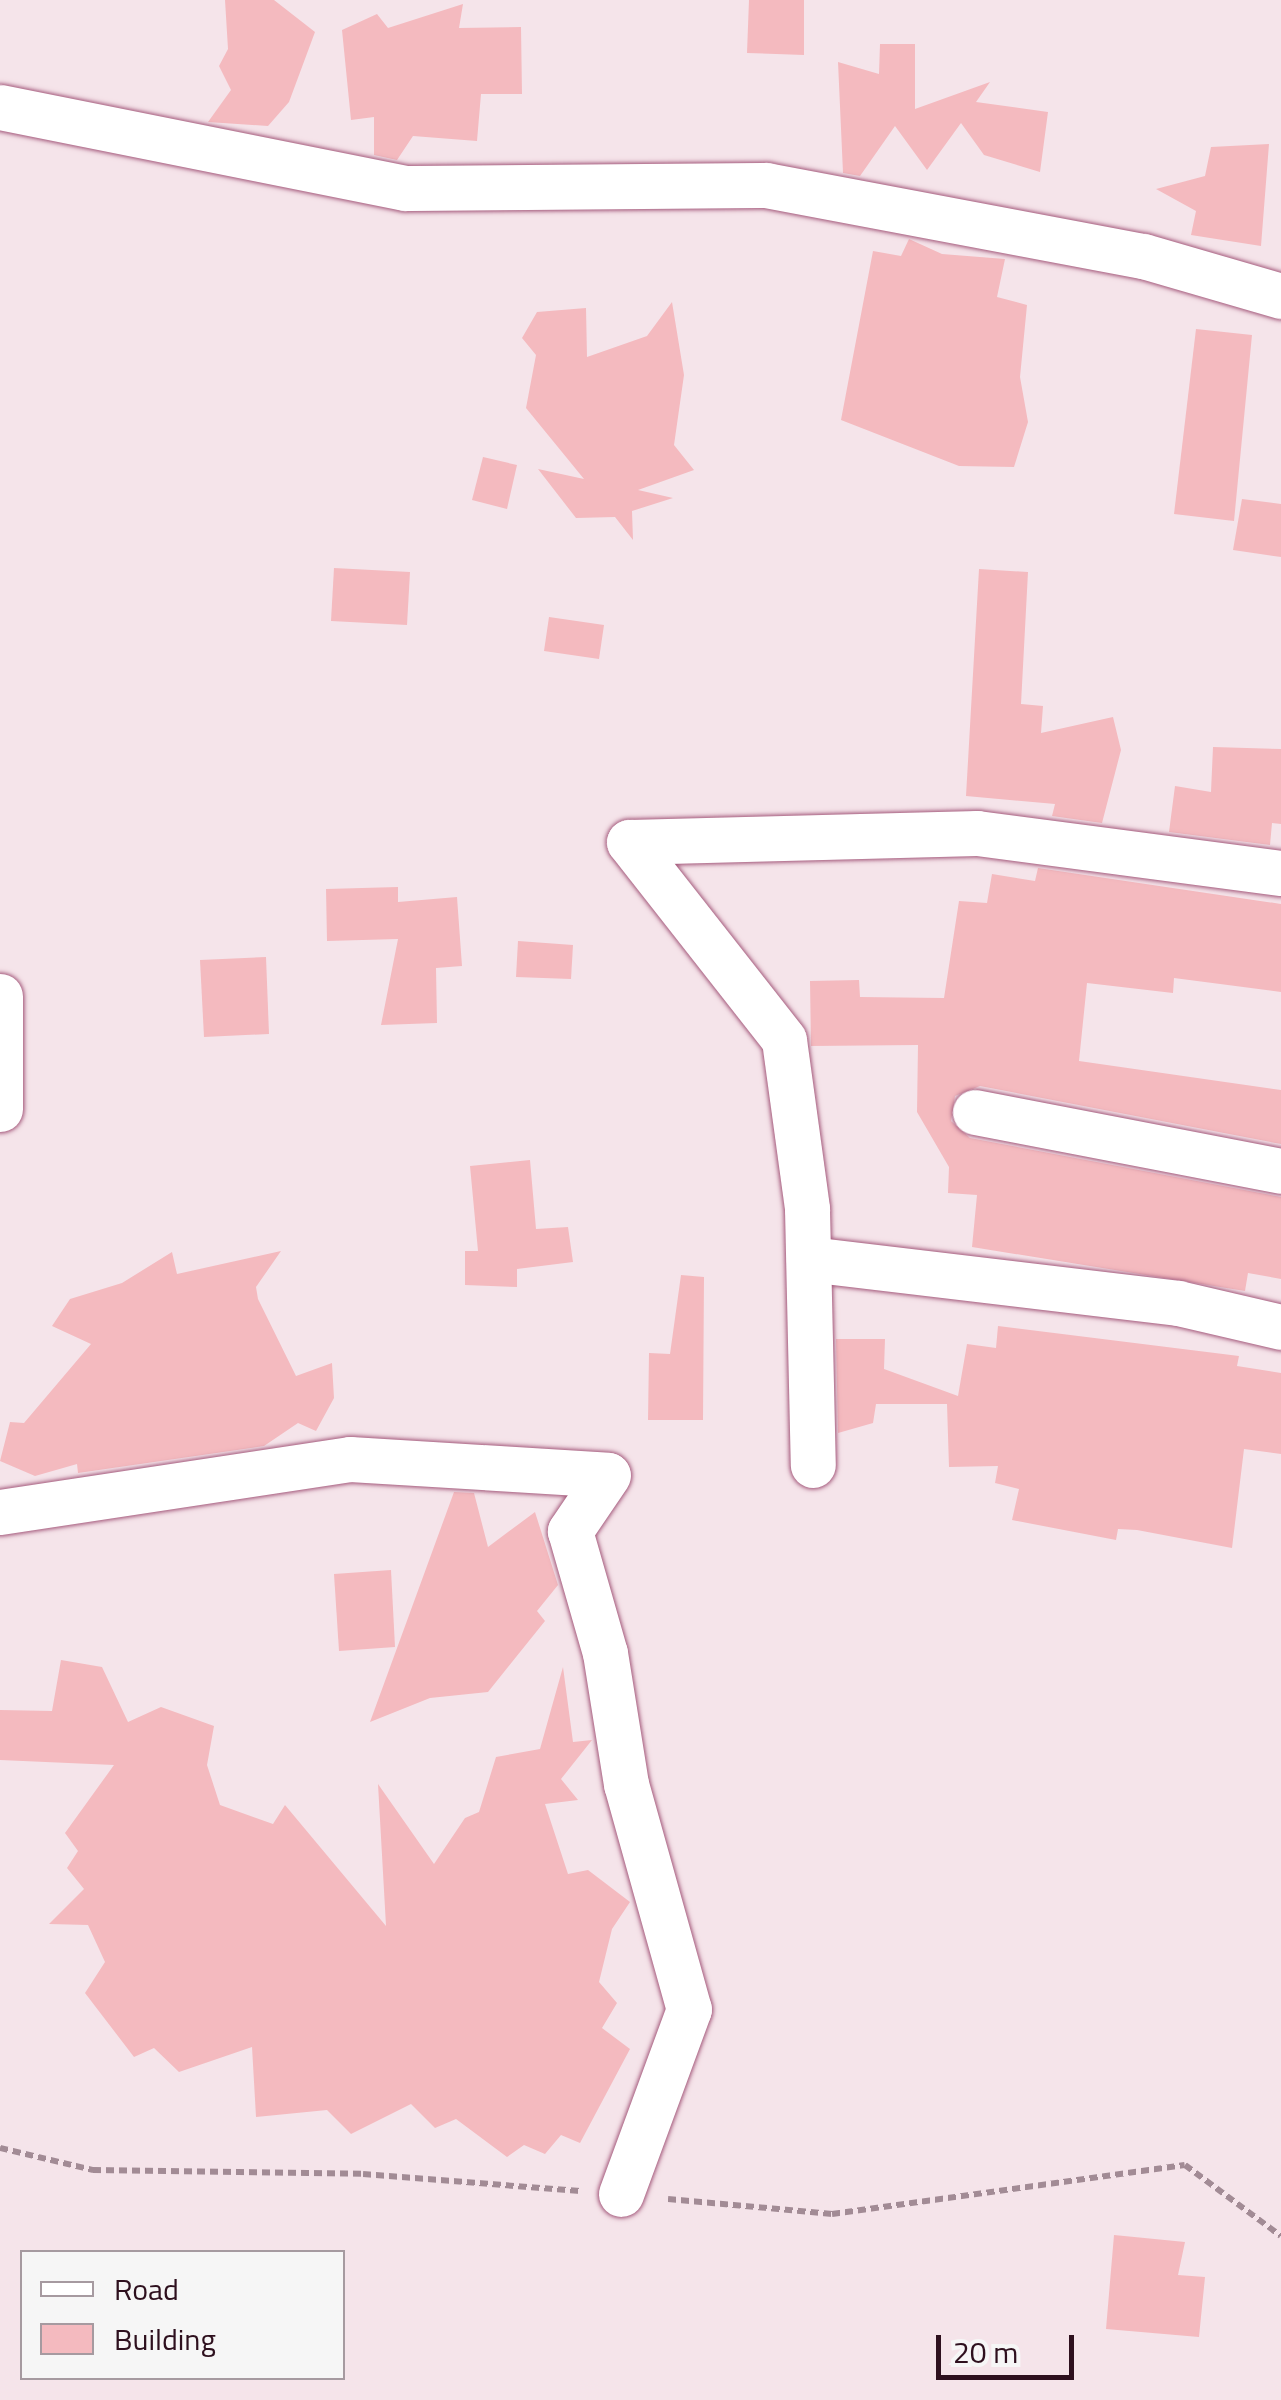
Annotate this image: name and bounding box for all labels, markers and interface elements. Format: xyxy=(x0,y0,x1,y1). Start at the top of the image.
legend xyxy=(20,2250,345,2380)
text: Road xyxy=(114,2266,179,2312)
scale bar xyxy=(941,2315,1078,2377)
text: Building xyxy=(114,2316,216,2362)
text: 20 m xyxy=(953,2329,1018,2375)

